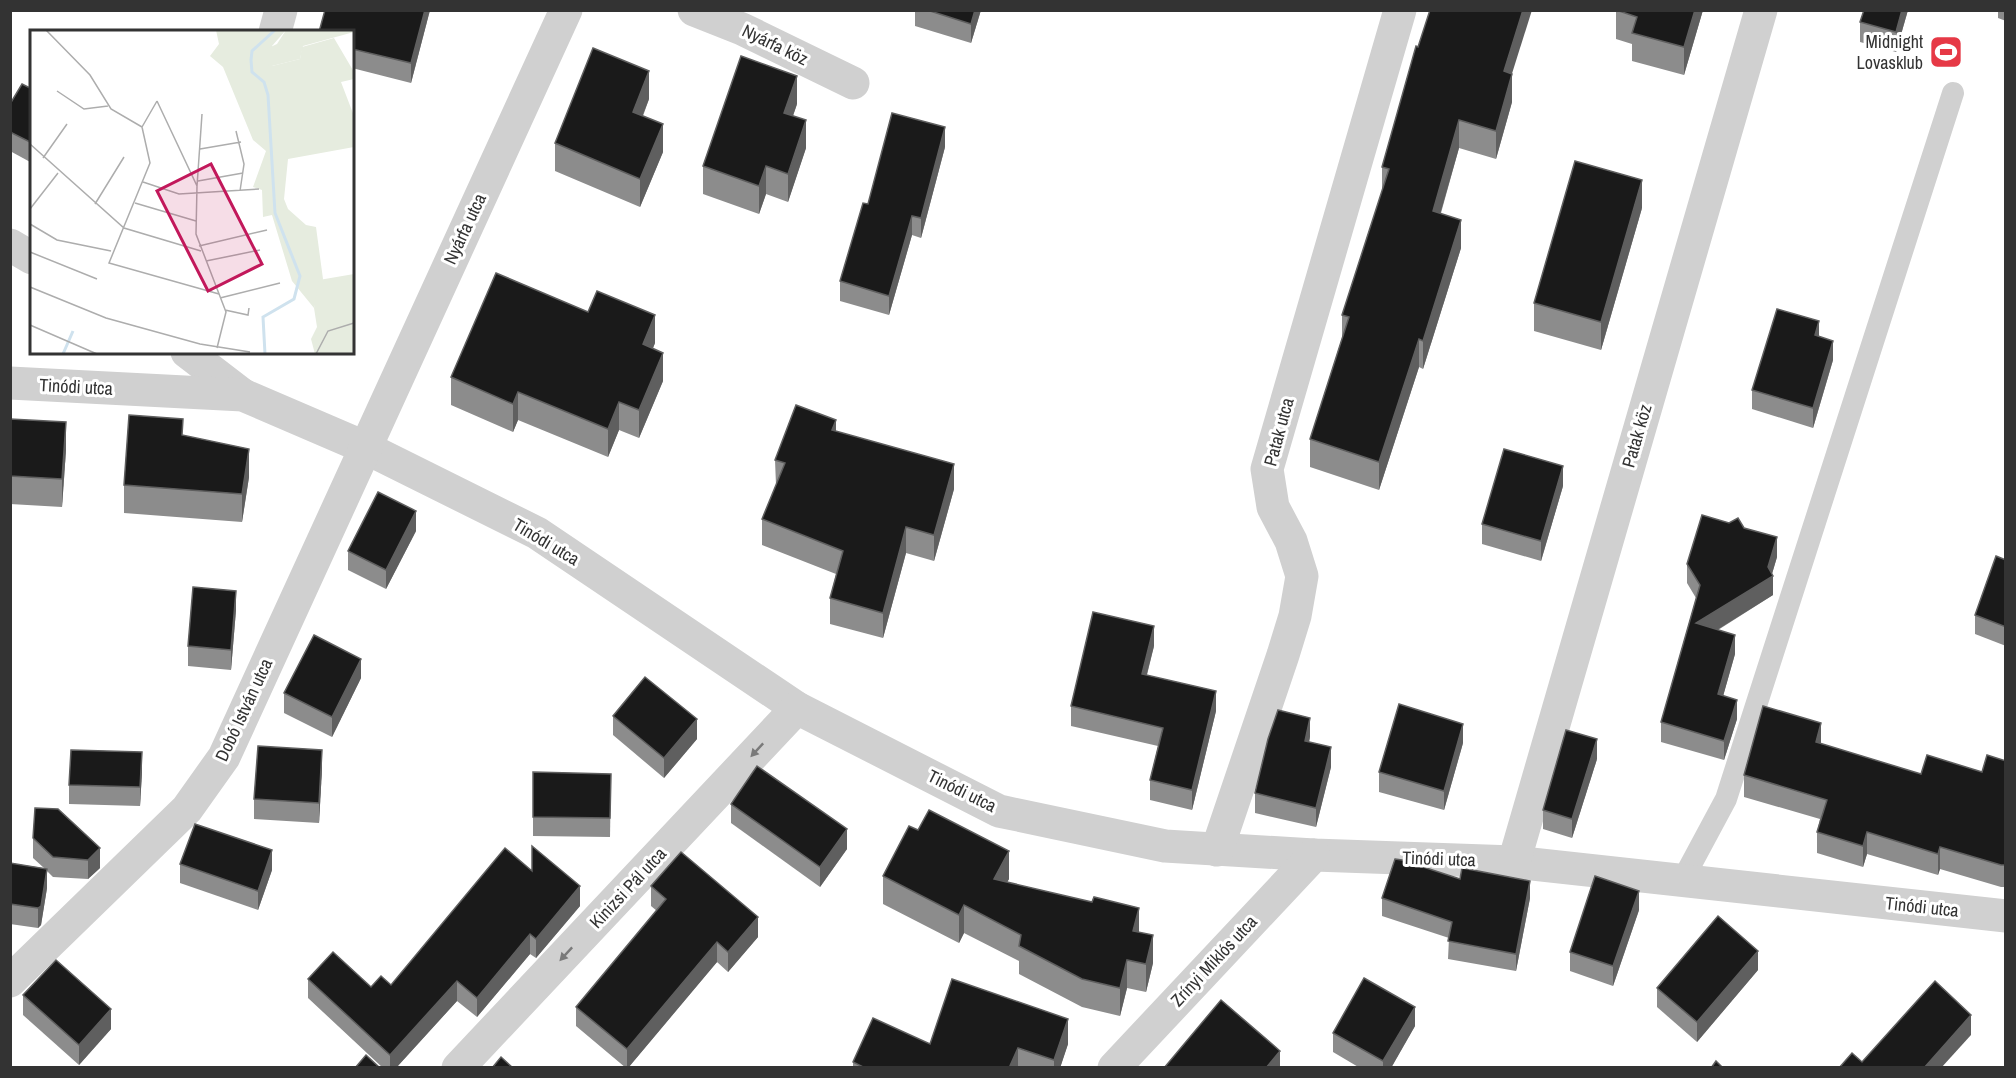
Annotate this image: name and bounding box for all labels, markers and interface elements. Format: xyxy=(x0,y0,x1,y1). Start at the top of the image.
street label: Nyárfa köz xyxy=(738,18,812,71)
place label: Midnight Lovasklub xyxy=(1857,29,1923,75)
inset map xyxy=(30,30,354,354)
sports icon: Midnight Lovasklub xyxy=(1928,34,1964,70)
street label: Nyárfa utca xyxy=(437,189,492,268)
street label: Tinódi utca xyxy=(39,372,113,401)
street label: Patak utca xyxy=(1257,395,1300,469)
street label: Patak köz xyxy=(1616,401,1657,470)
street label: Tinódi utca xyxy=(508,512,584,571)
street label: Dobó István utca xyxy=(209,654,278,765)
one-way arrow xyxy=(750,743,764,758)
street label: Tinódi utca xyxy=(924,763,1001,818)
street label: Kinizsi Pál utca xyxy=(584,842,672,934)
street label: Tinódi utca xyxy=(1402,845,1476,872)
street label: Tinódi utca xyxy=(1884,890,1960,923)
street label: Zrínyi Miklós utca xyxy=(1165,910,1262,1012)
one-way arrow xyxy=(559,946,573,961)

